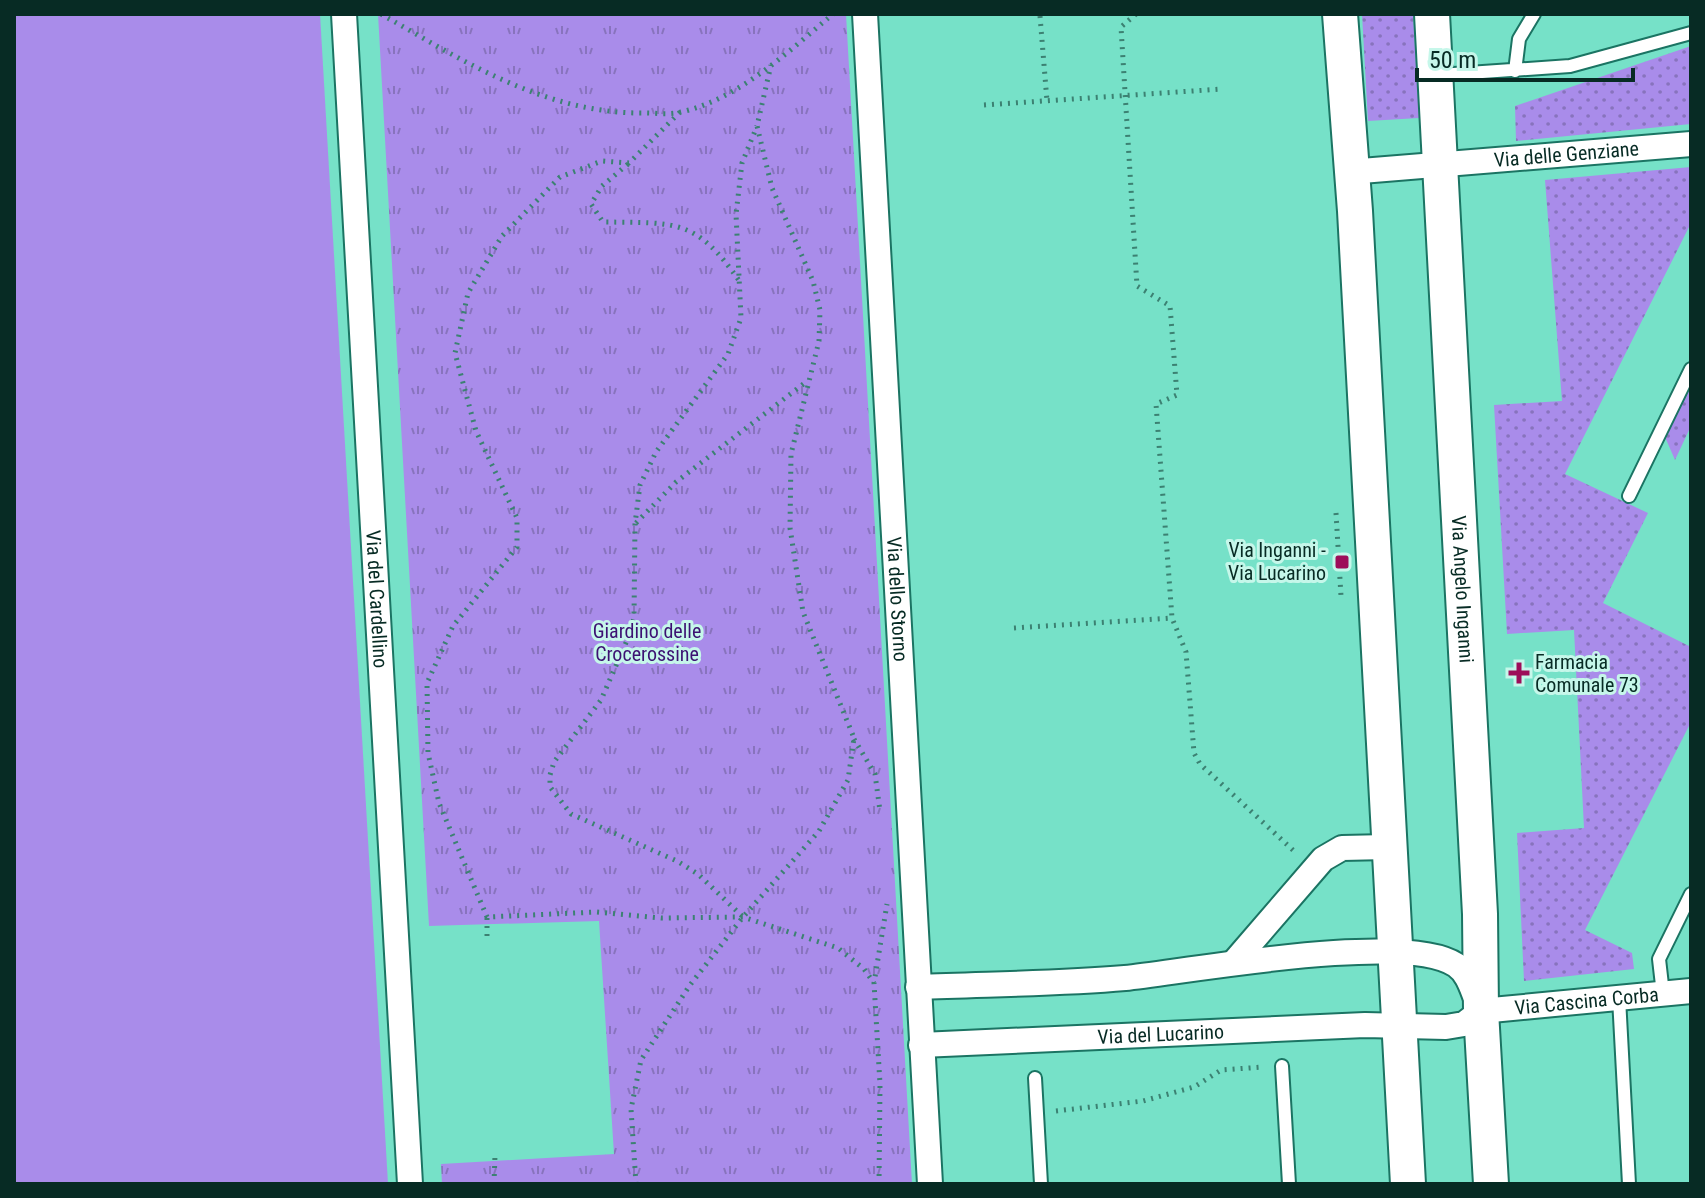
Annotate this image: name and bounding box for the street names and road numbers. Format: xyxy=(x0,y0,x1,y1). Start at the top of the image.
street label: Via delle Genziane xyxy=(1493,136,1640,172)
street label: Via Angelo Inganni xyxy=(1447,515,1479,664)
street label: Via del Cardellino xyxy=(361,529,393,669)
street label: Via dello Storno xyxy=(882,536,913,662)
street label: Via Cascina Corba xyxy=(1513,982,1660,1020)
street label: Via del Lucarino xyxy=(1097,1019,1224,1049)

